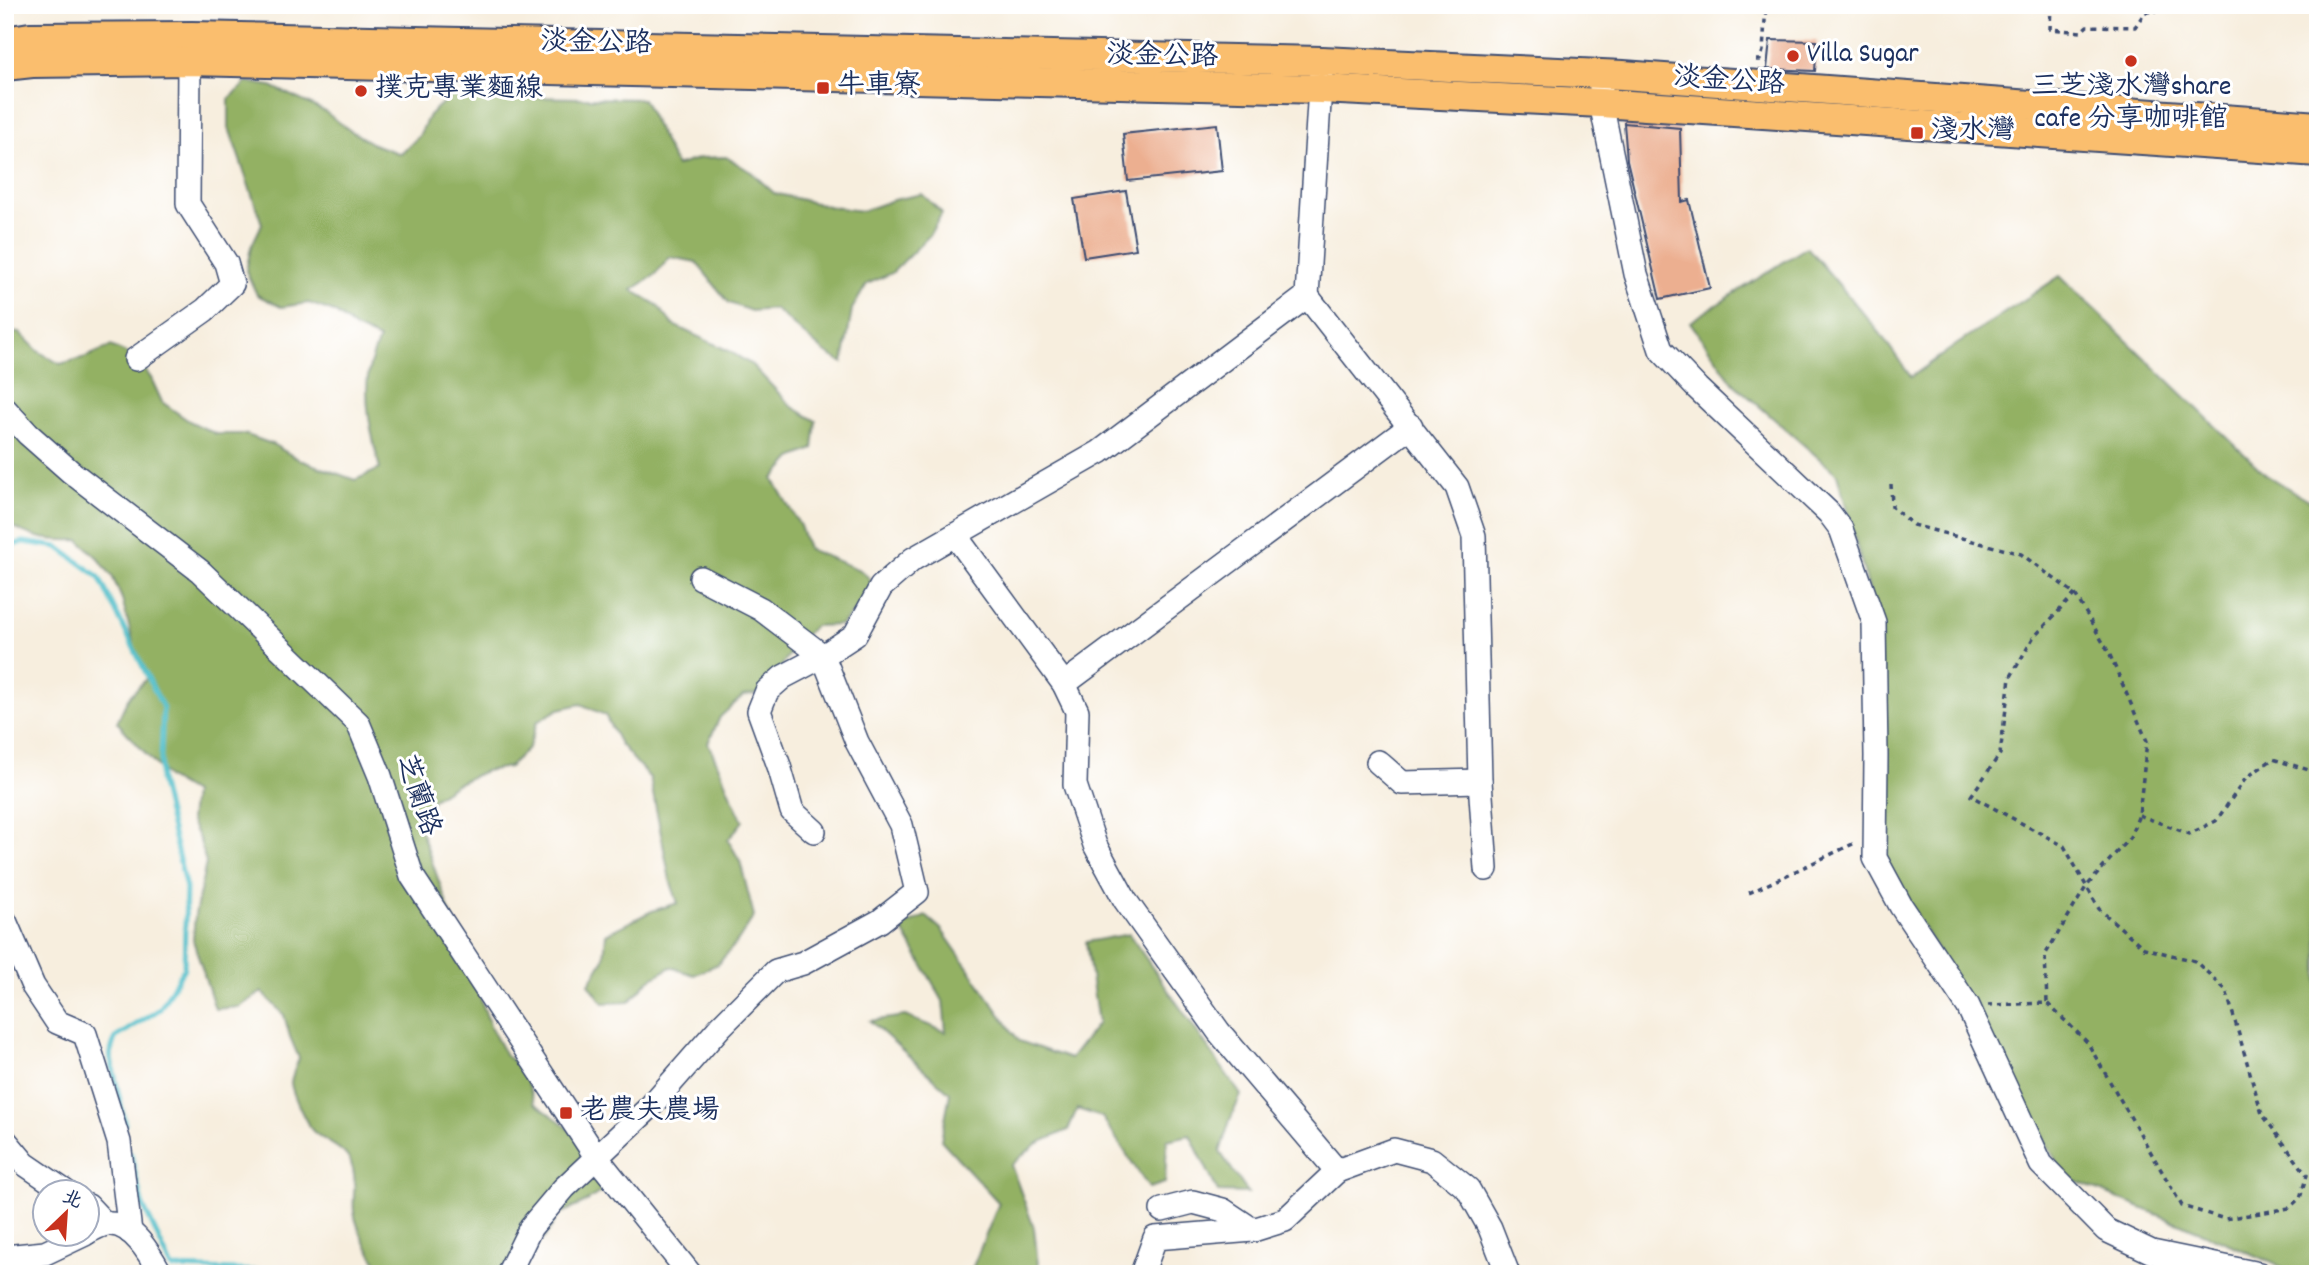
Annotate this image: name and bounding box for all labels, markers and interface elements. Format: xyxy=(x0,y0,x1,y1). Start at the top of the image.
street label: 淡金公路 xyxy=(540,24,652,66)
place label: Villa Sugar xyxy=(1807,36,1919,76)
street label: 淡金公路 xyxy=(1106,37,1218,79)
marker: Villa Sugar xyxy=(1785,48,1801,64)
marker: 三芝淺水灣share cafe 分享咖啡館 xyxy=(2123,53,2139,69)
street label: 淡金公路 xyxy=(1672,59,1786,107)
place label: 牛車寮 xyxy=(837,68,921,108)
place label: 三芝淺水灣share cafe 分享咖啡館 xyxy=(2031,69,2231,141)
place label: 撲克專業麵線 xyxy=(375,71,543,111)
marker: 牛車寮 xyxy=(815,80,831,96)
marker: 撲克專業麵線 xyxy=(353,83,369,99)
place label: 淺水灣 xyxy=(1931,113,2015,153)
marker: 淺水灣 xyxy=(1909,125,1925,141)
street label: 芝蘭路 xyxy=(383,750,449,842)
place label: 老農夫農場 xyxy=(580,1093,720,1133)
marker: 老農夫農場 xyxy=(558,1105,574,1121)
north arrow xyxy=(32,1178,102,1248)
text: 北 xyxy=(57,1185,86,1217)

